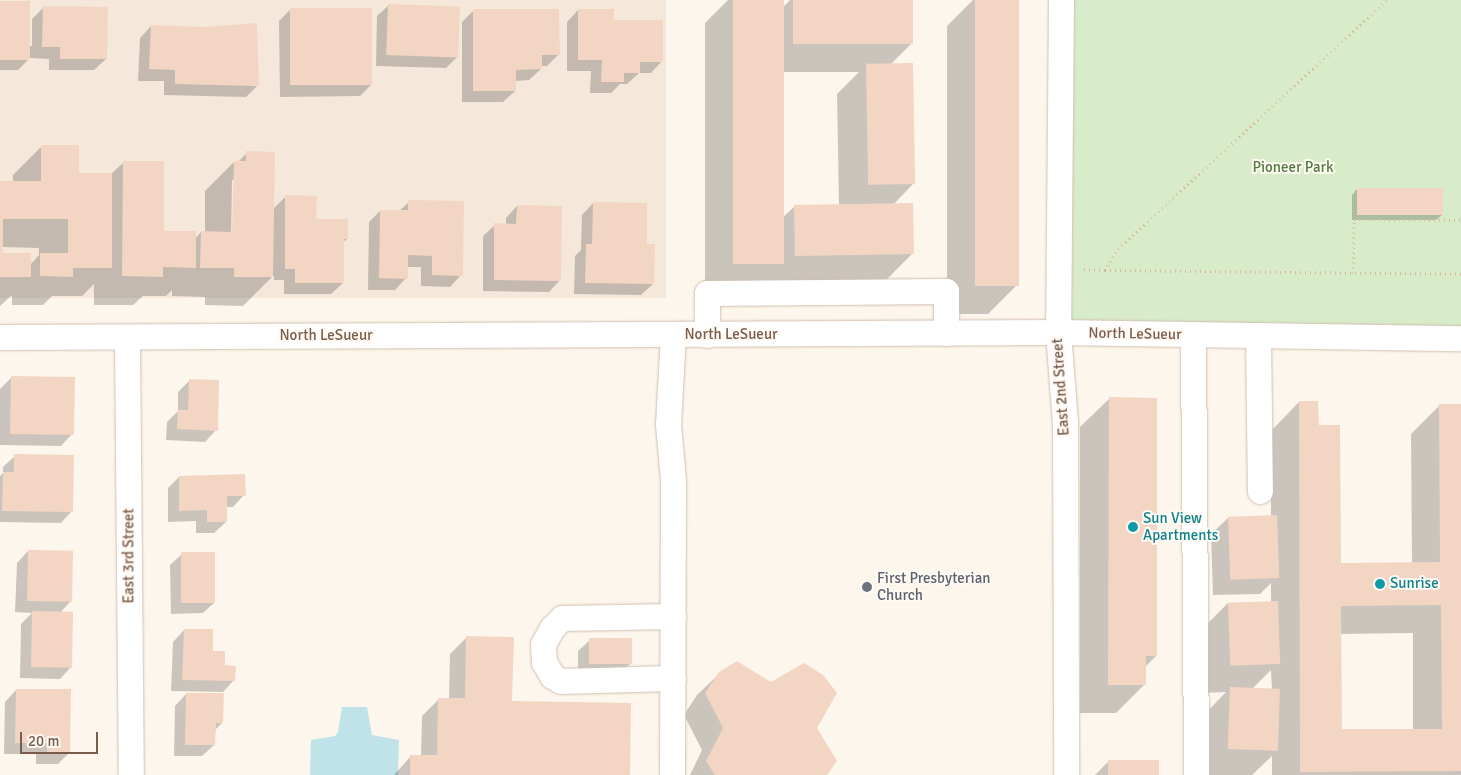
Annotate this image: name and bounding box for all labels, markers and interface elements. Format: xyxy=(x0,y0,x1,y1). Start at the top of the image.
park label: Pioneer Park xyxy=(1252,159,1334,177)
street label: North LeSueur xyxy=(1088,324,1182,344)
street label: North LeSueur xyxy=(684,326,778,344)
street label: North LeSueur xyxy=(279,327,373,345)
street label: East 2nd Street xyxy=(1049,338,1073,436)
street label: East 3rd Street xyxy=(120,509,138,603)
place label: Sun View Apartments xyxy=(1143,509,1218,544)
marker: Sun View Apartments xyxy=(1127,521,1139,533)
place label: First Presbyterian Church xyxy=(877,569,990,604)
place label: Sunrise xyxy=(1390,575,1439,593)
marker: Sunrise xyxy=(1374,578,1386,590)
marker: First Presbyterian Church xyxy=(861,581,873,593)
scale bar xyxy=(22,722,100,754)
text: 20 m xyxy=(28,732,59,750)

